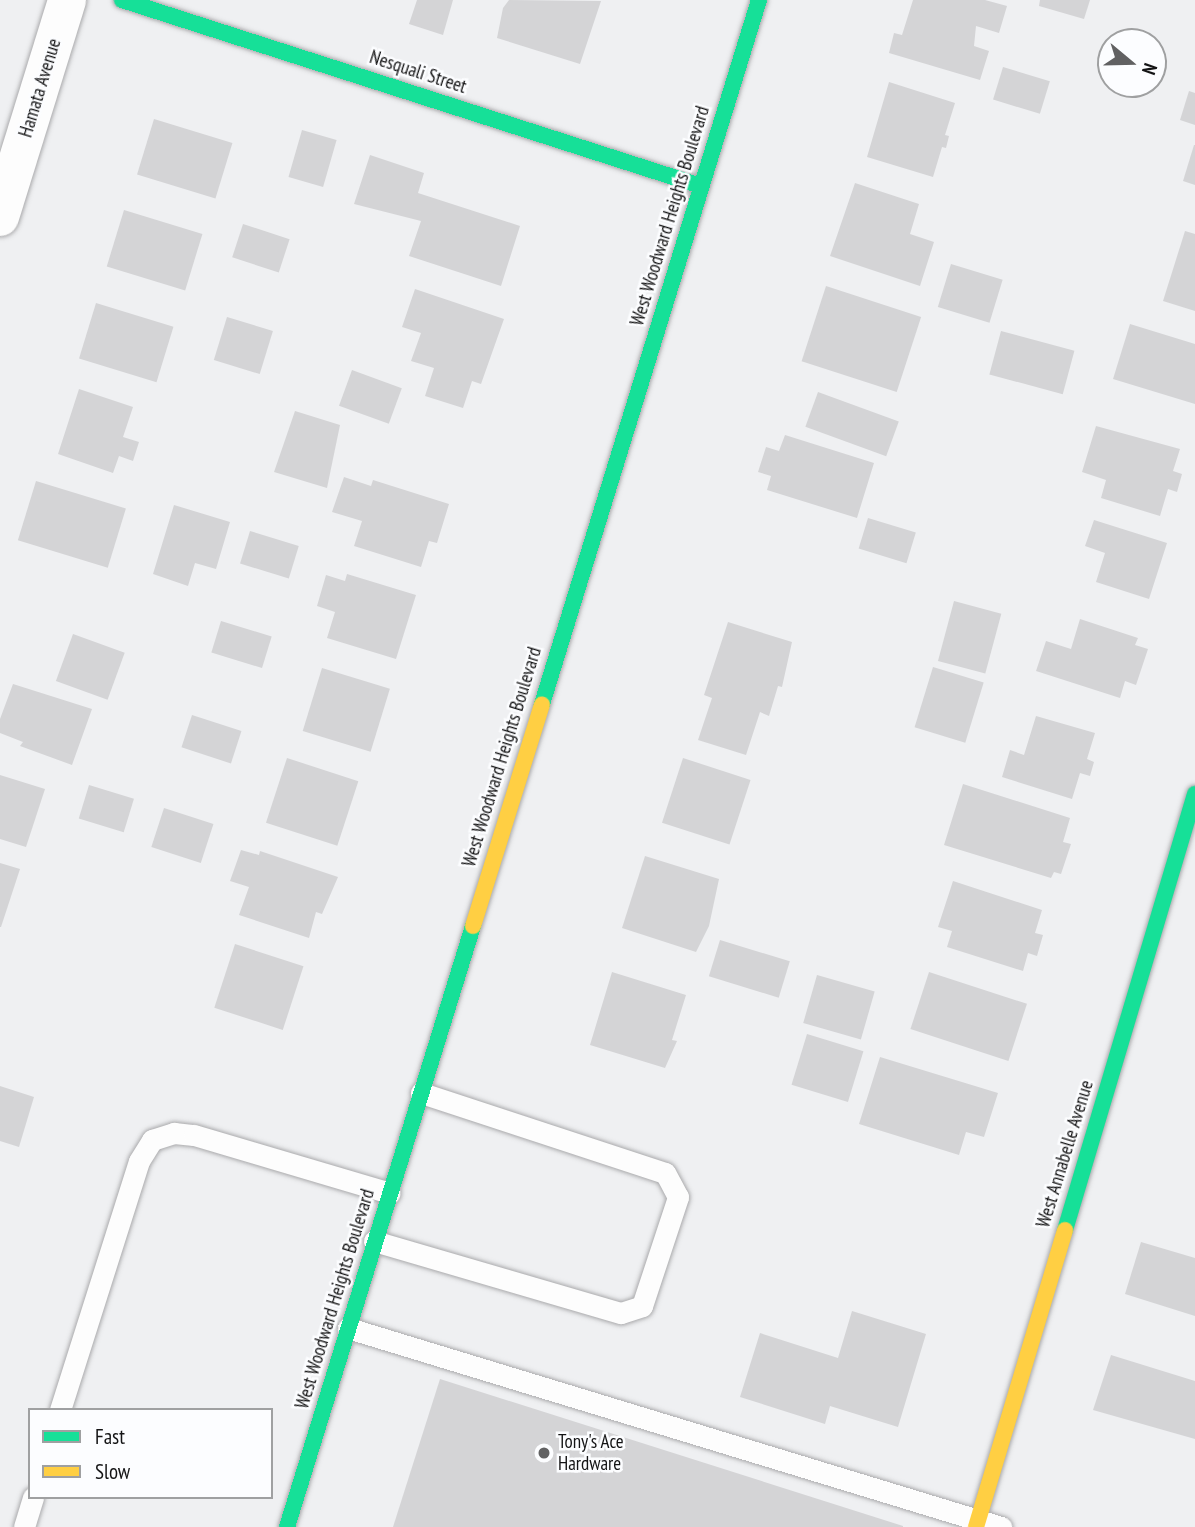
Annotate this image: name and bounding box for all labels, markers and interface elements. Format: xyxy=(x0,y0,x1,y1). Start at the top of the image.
north arrow xyxy=(1097,28,1167,98)
street label: Hamata Avenue xyxy=(14,36,66,140)
street label: Nesquali Street xyxy=(367,46,469,98)
text: N xyxy=(1137,60,1163,78)
street label: West Woodward Heights Boulevard xyxy=(626,103,714,329)
street label: West Woodward Heights Boulevard xyxy=(458,644,546,870)
street label: West Annabelle Avenue xyxy=(1032,1077,1098,1231)
street label: West Woodward Heights Boulevard xyxy=(291,1186,379,1412)
legend xyxy=(28,1408,273,1499)
text: Fast xyxy=(95,1423,125,1450)
place label: Tony's Ace Hardware xyxy=(558,1431,624,1475)
marker: Tony's Ace Hardware xyxy=(536,1445,552,1461)
text: Slow xyxy=(95,1458,130,1485)

